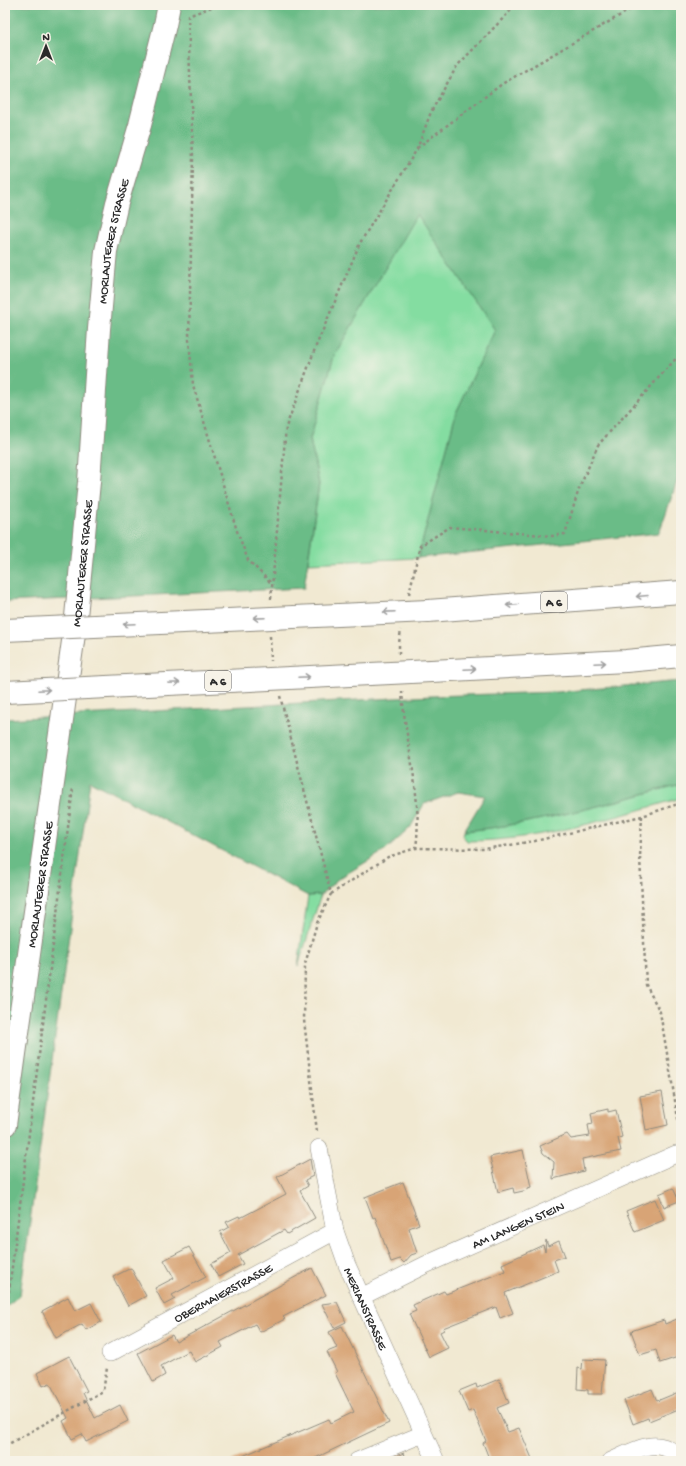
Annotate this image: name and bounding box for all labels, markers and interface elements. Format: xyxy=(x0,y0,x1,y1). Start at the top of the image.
north arrow xyxy=(26,26,66,66)
text: N xyxy=(42,32,50,44)
street label: MORLAUTERER STRASSE xyxy=(96,177,134,305)
street label: MORLAUTERER STRASSE xyxy=(70,498,97,627)
road number: A 6 xyxy=(541,592,567,612)
one-way arrow xyxy=(636,592,649,599)
one-way arrow xyxy=(506,601,519,609)
one-way arrow xyxy=(383,609,396,616)
one-way arrow xyxy=(253,614,266,621)
one-way arrow xyxy=(123,620,136,627)
one-way arrow xyxy=(593,659,606,666)
one-way arrow xyxy=(463,665,476,673)
road number: A 6 xyxy=(205,671,231,691)
one-way arrow xyxy=(297,673,310,681)
one-way arrow xyxy=(167,680,180,687)
one-way arrow xyxy=(37,686,50,693)
street label: MORLAUTERER STRASSE xyxy=(25,820,58,949)
street label: AM LANGEN STEIN xyxy=(470,1199,567,1253)
street label: OBERMAIERSTRASSE xyxy=(172,1261,276,1327)
street label: MERIANSTRASSE xyxy=(339,1266,390,1354)

